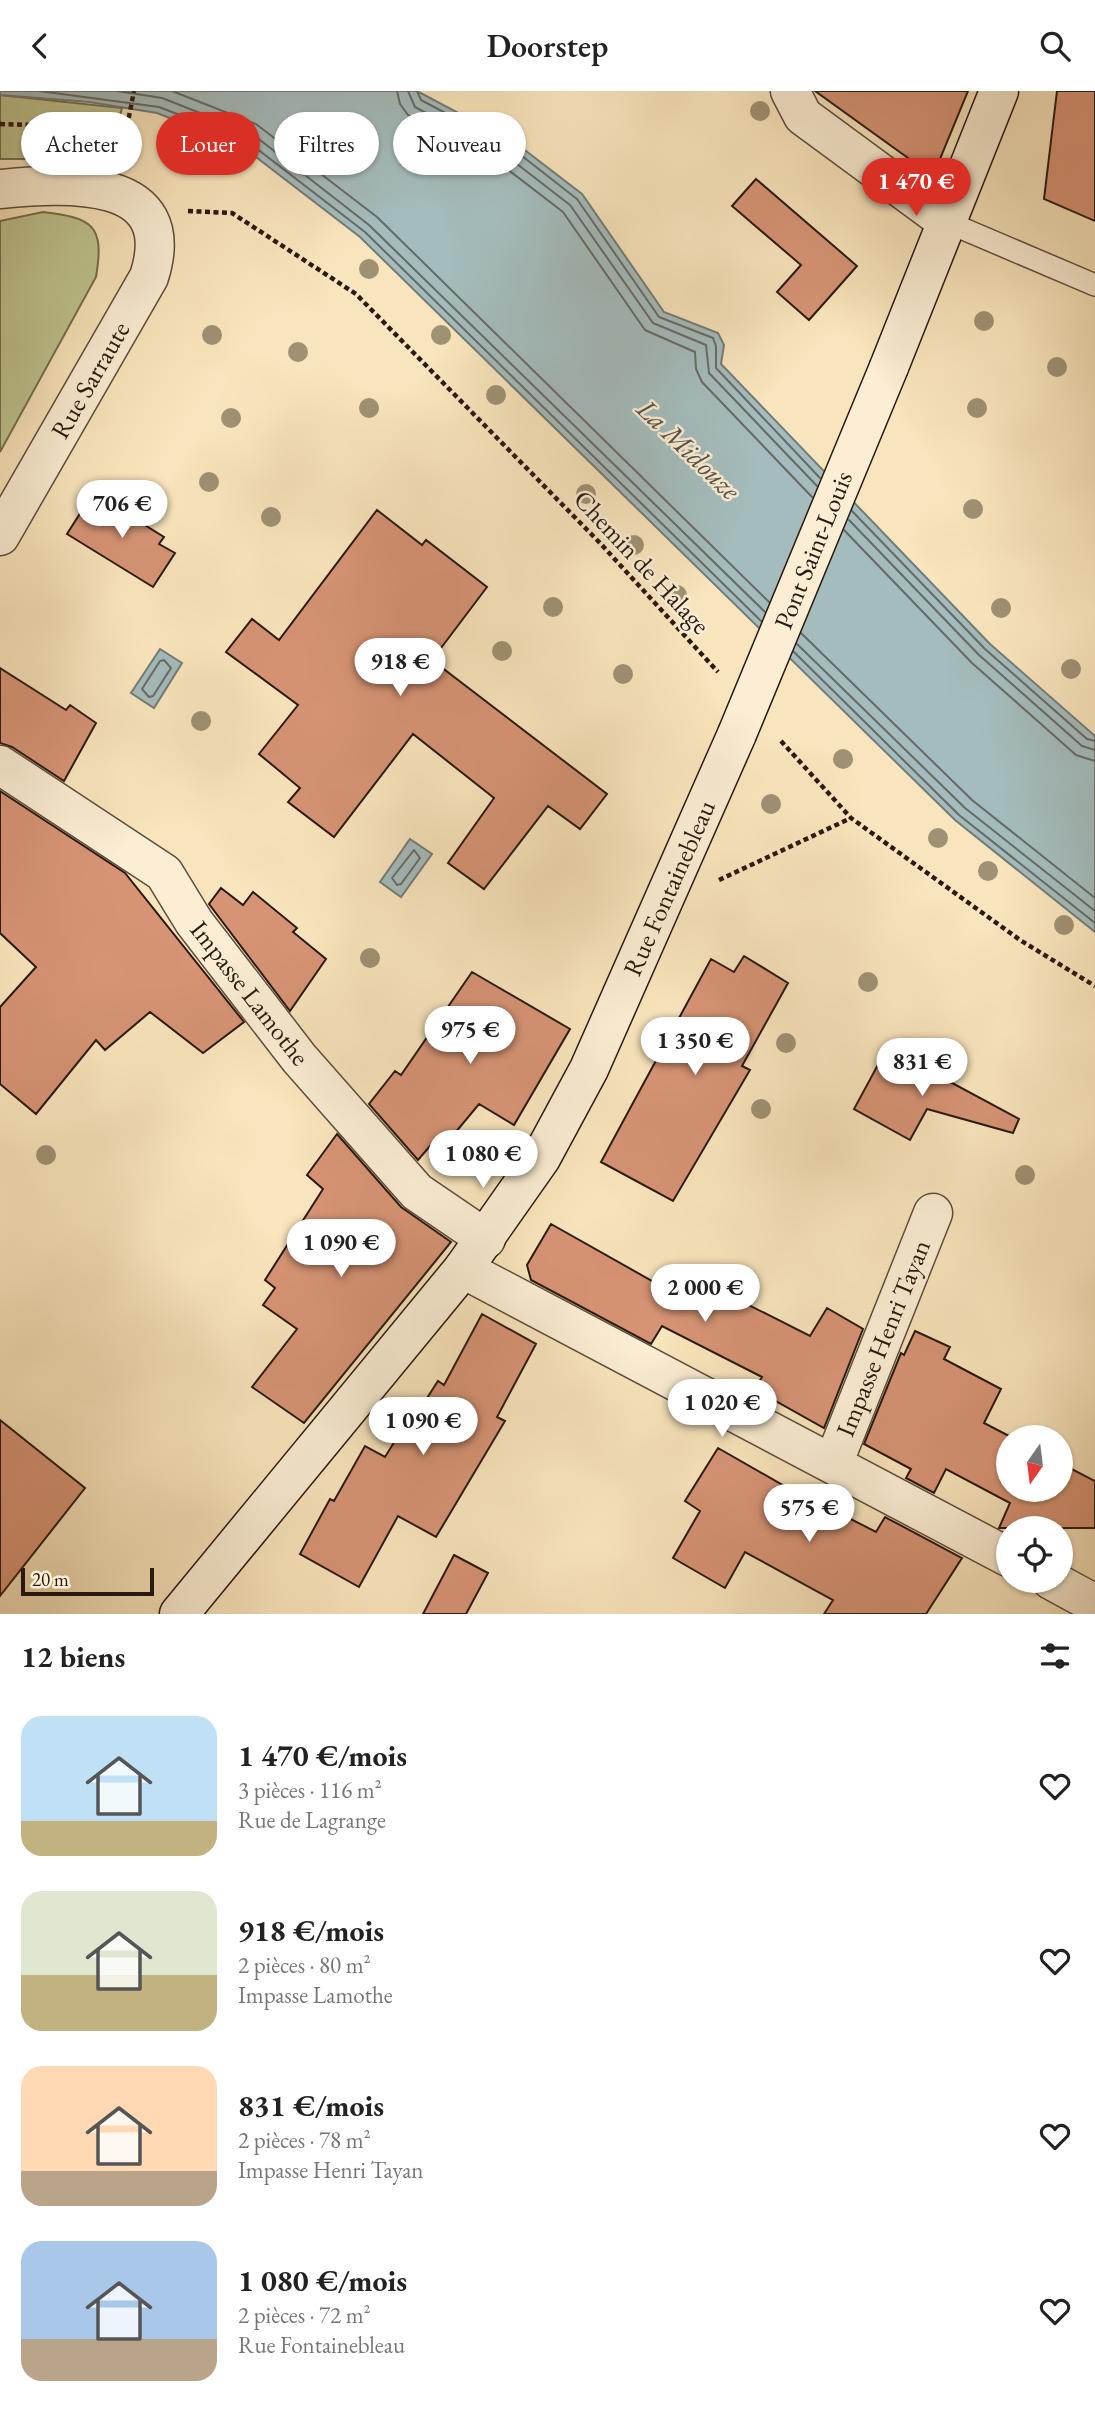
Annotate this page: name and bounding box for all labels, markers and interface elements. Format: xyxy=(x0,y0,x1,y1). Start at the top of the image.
text: Doorstep xyxy=(487,25,608,67)
icon: back xyxy=(21,27,59,65)
icon: search xyxy=(1036,27,1074,65)
chip: Acheter xyxy=(21,112,142,175)
chip: Louer xyxy=(156,112,260,175)
chip: Filtres xyxy=(274,112,379,175)
chip: Nouveau xyxy=(393,112,526,175)
pin: 1 470 € xyxy=(851,159,981,218)
text: 1 470 € xyxy=(878,166,954,196)
street label: Rue Sarraute xyxy=(43,315,137,445)
water label: La Midouze xyxy=(629,390,749,508)
street label: Pont Saint-Louis xyxy=(766,466,860,634)
pin: 706 € xyxy=(73,481,171,540)
street label: Chemin de Halage xyxy=(566,483,718,641)
text: 706 € xyxy=(93,488,151,518)
pin: 918 € xyxy=(351,639,449,698)
text: 918 € xyxy=(371,646,429,676)
street label: Rue Fontainebleau xyxy=(615,795,723,981)
street label: Impasse Lamothe xyxy=(183,914,317,1072)
pin: 975 € xyxy=(421,1007,519,1066)
text: 975 € xyxy=(441,1014,499,1044)
pin: 1 350 € xyxy=(630,1017,760,1077)
text: 1 350 € xyxy=(657,1025,733,1055)
pin: 831 € xyxy=(873,1039,971,1098)
text: 831 € xyxy=(893,1046,951,1076)
pin: 1 080 € xyxy=(418,1131,548,1190)
text: 1 080 € xyxy=(445,1138,521,1168)
pin: 1 090 € xyxy=(276,1219,406,1279)
text: 1 090 € xyxy=(303,1227,379,1257)
street label: Impasse Henri Tayan xyxy=(828,1234,938,1442)
pin: 2 000 € xyxy=(640,1265,770,1324)
text: 2 000 € xyxy=(667,1272,743,1302)
pin: 1 020 € xyxy=(657,1379,787,1439)
text: 1 020 € xyxy=(684,1387,760,1417)
pin: 1 090 € xyxy=(358,1397,488,1457)
text: 1 090 € xyxy=(385,1405,461,1435)
north arrow xyxy=(996,1425,1073,1501)
map controls xyxy=(996,1425,1073,1593)
pin: 575 € xyxy=(760,1485,858,1544)
text: 575 € xyxy=(780,1492,838,1522)
button: locate xyxy=(996,1516,1073,1593)
scale bar xyxy=(21,1565,154,1597)
text: 20 m xyxy=(32,1567,69,1592)
text: 12 biens xyxy=(21,1637,125,1676)
icon: filters xyxy=(1036,1637,1074,1675)
text: 1 470 €/mois xyxy=(238,1736,407,1775)
icon: home xyxy=(77,1744,161,1828)
icon: heart xyxy=(1036,1767,1074,1805)
text: 3 pièces · 116 m² xyxy=(238,1775,382,1805)
text: Rue de Lagrange xyxy=(238,1805,386,1835)
text: 918 €/mois xyxy=(238,1911,384,1950)
icon: home xyxy=(77,1919,161,2003)
icon: heart xyxy=(1036,1942,1074,1980)
text: 2 pièces · 80 m² xyxy=(238,1950,371,1980)
text: Impasse Lamothe xyxy=(238,1980,393,2010)
text: 831 €/mois xyxy=(238,2086,384,2125)
icon: home xyxy=(77,2094,161,2178)
icon: heart xyxy=(1036,2117,1074,2155)
text: 2 pièces · 78 m² xyxy=(238,2125,371,2155)
text: Impasse Henri Tayan xyxy=(238,2155,423,2185)
text: 1 080 €/mois xyxy=(238,2261,407,2300)
icon: home xyxy=(77,2269,161,2353)
icon: heart xyxy=(1036,2292,1074,2330)
text: 2 pièces · 72 m² xyxy=(238,2300,371,2330)
text: Rue Fontainebleau xyxy=(238,2330,405,2360)

